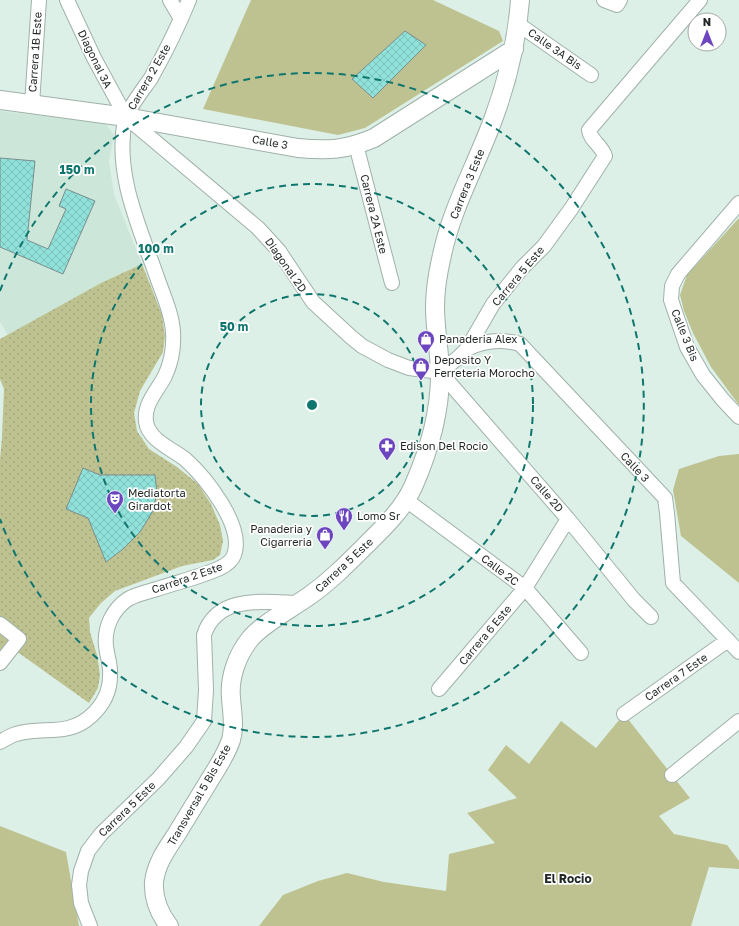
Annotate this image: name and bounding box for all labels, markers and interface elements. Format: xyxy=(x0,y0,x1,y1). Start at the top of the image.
street label: Carrera 1B Este xyxy=(25,11,44,93)
north arrow xyxy=(687,12,727,52)
text: N xyxy=(703,15,711,28)
street label: Calle 3A Bis xyxy=(526,25,585,72)
street label: Diagonal 3A xyxy=(76,27,115,91)
street label: Carrera 2 Este xyxy=(124,41,173,112)
street label: Calle 3 xyxy=(251,132,289,151)
street label: Carrera 3 Este xyxy=(447,147,486,221)
text: 150 m xyxy=(60,162,94,177)
street label: Carrera 2A Este xyxy=(358,173,391,255)
street label: Diagonal 2D xyxy=(263,235,310,295)
text: 100 m xyxy=(138,241,174,256)
street label: Carrera 5 Este xyxy=(489,243,546,308)
street label: Calle 3 Bis xyxy=(669,307,702,363)
text: 50 m xyxy=(220,319,248,334)
shop icon: Panaderia Alex xyxy=(416,329,436,354)
place label: Panaderia Alex xyxy=(439,332,517,345)
place label: Deposito Y Ferreteria Morocho xyxy=(434,353,535,379)
shop icon: Deposito Y Ferreteria Morocho xyxy=(411,356,431,381)
centre of rings xyxy=(305,398,319,412)
pharmacy icon: Edison Del Rocio xyxy=(377,436,397,461)
place label: Edison Del Rocio xyxy=(400,439,489,452)
street label: Calle 3 xyxy=(618,449,652,484)
street label: Calle 2D xyxy=(528,473,567,515)
place label: Mediatorta Girardot xyxy=(128,486,186,512)
theatre icon: Mediatorta Girardot xyxy=(105,489,125,514)
restaurant icon: Lomo Sr xyxy=(334,506,354,531)
place label: Lomo Sr xyxy=(357,509,401,522)
place label: Panaderia y Cigarreria xyxy=(250,522,312,548)
shop icon: Panaderia y Cigarreria xyxy=(315,525,335,550)
street label: Carrera 5 Este xyxy=(312,535,375,595)
street label: Calle 2C xyxy=(479,551,522,588)
street label: Carrera 2 Este xyxy=(150,559,224,596)
street label: Carrera 6 Este xyxy=(456,602,514,667)
street label: Carrera 7 Este xyxy=(642,650,710,703)
street label: Transversal 5 Bis Este xyxy=(164,742,233,848)
street label: Carrera 5 Este xyxy=(95,778,158,839)
district label: El Rocio xyxy=(544,871,592,886)

